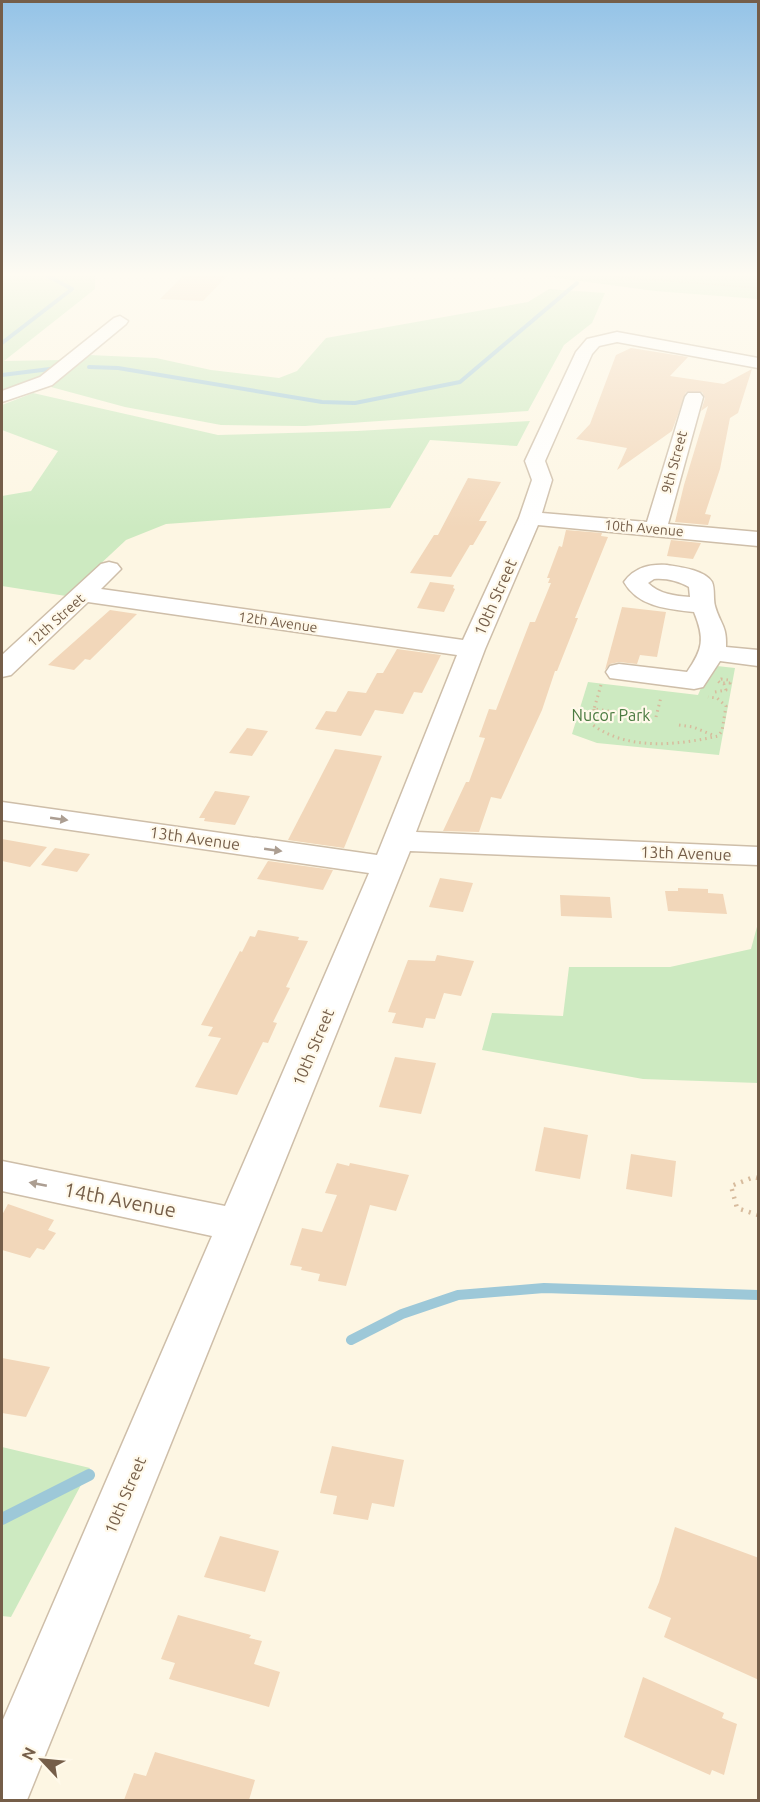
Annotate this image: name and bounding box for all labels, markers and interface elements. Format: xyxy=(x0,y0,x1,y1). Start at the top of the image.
street label: 9th Street xyxy=(658,429,690,495)
street label: 10th Avenue xyxy=(604,517,684,539)
street label: 10th Street xyxy=(470,555,520,638)
street label: 12th Street xyxy=(24,590,88,650)
street label: 12th Avenue xyxy=(237,609,319,635)
park label: Nucor Park xyxy=(572,706,650,724)
one-way arrow xyxy=(50,815,69,824)
street label: 13th Avenue xyxy=(149,823,241,853)
street label: 13th Avenue xyxy=(640,842,732,864)
one-way arrow xyxy=(264,845,283,854)
street label: 10th Street xyxy=(289,1005,338,1088)
street label: 14th Avenue xyxy=(62,1177,178,1222)
one-way arrow xyxy=(28,1179,47,1188)
street label: 10th Street xyxy=(101,1453,150,1536)
north arrow xyxy=(12,1730,72,1790)
text: N xyxy=(18,1744,39,1763)

